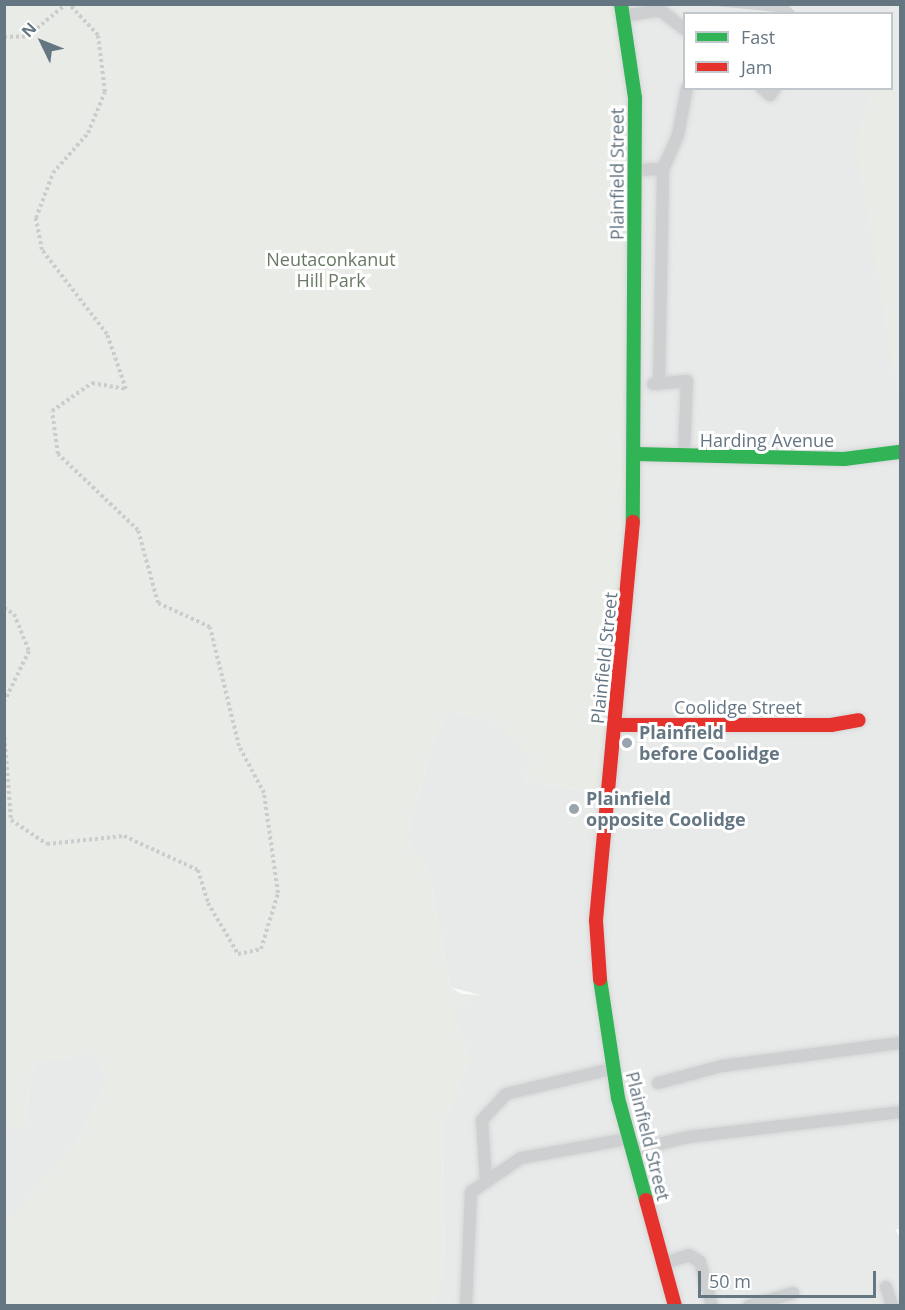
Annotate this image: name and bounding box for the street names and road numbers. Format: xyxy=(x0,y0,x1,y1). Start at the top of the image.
street label: Plainfield Street xyxy=(606,108,628,240)
street label: Harding Avenue xyxy=(700,429,834,451)
street label: Plainfield Street xyxy=(586,591,622,725)
street label: Coolidge Street xyxy=(674,696,802,718)
street label: Plainfield Street xyxy=(622,1069,674,1203)

